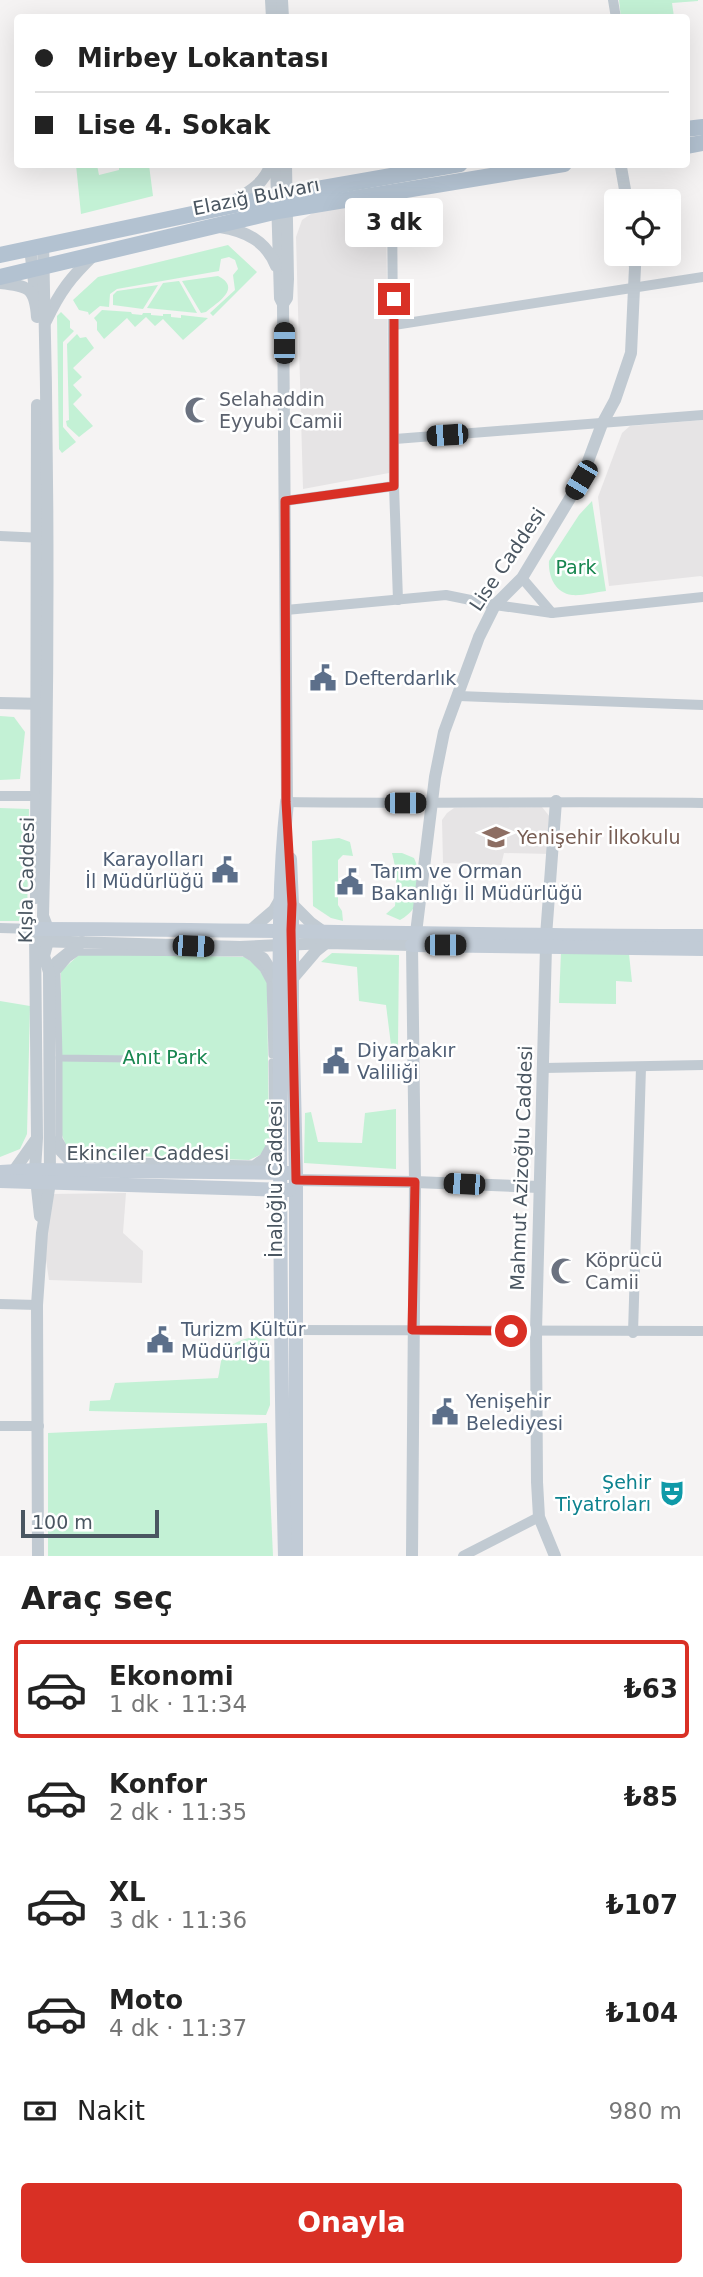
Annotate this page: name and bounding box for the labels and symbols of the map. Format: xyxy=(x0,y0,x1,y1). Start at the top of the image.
street label: Elazığ Bulvarı xyxy=(191,173,321,219)
callout: 3 dk xyxy=(345,198,443,246)
route end xyxy=(378,283,410,315)
car xyxy=(274,322,295,364)
place label: Selahaddin Eyyubi Camii xyxy=(219,388,343,432)
mosque icon: Selahaddin Eyyubi Camii xyxy=(183,395,213,425)
car xyxy=(426,423,469,447)
car xyxy=(562,457,601,503)
street label: Lise Caddesi xyxy=(464,503,550,615)
park label: Park xyxy=(555,556,597,578)
public building icon: Defterdarlık xyxy=(308,663,338,693)
place label: Defterdarlık xyxy=(344,667,456,689)
car xyxy=(385,793,427,814)
street label: Kışla Caddesi xyxy=(14,817,38,943)
school or university icon: Yenişehir İlkokulu xyxy=(481,822,511,852)
place label: Yenişehir İlkokulu xyxy=(516,826,680,848)
place label: Karayolları İl Müdürlüğü xyxy=(85,848,204,892)
public building icon: Karayolları İl Müdürlüğü xyxy=(210,855,240,885)
place label: Tarım ve Orman Bakanlığı İl Müdürlüğü xyxy=(370,860,583,904)
public building icon: Tarım ve Orman Bakanlığı İl Müdürlüğü xyxy=(335,867,365,897)
car xyxy=(172,935,215,957)
car xyxy=(425,935,467,956)
place label: Diyarbakır Valiliği xyxy=(357,1039,456,1083)
street label: Mahmut Azizoğlu Caddesi xyxy=(506,1045,536,1291)
park label: Anıt Park xyxy=(123,1046,207,1068)
public building icon: Diyarbakır Valiliği xyxy=(321,1046,351,1076)
street label: İnaloğlu Caddesi xyxy=(264,1100,286,1258)
street label: Ekinciler Caddesi xyxy=(67,1142,229,1164)
car xyxy=(443,1172,486,1196)
place label: Köprücü Camii xyxy=(585,1249,663,1293)
mosque icon: Köprücü Camii xyxy=(549,1256,579,1286)
route start xyxy=(495,1315,527,1347)
place label: Turizm Kültür Müdürlğü xyxy=(180,1318,306,1362)
public building icon: Turizm Kültür Müdürlğü xyxy=(145,1325,175,1355)
place label: Yenişehir Belediyesi xyxy=(465,1390,563,1434)
public building icon: Yenişehir Belediyesi xyxy=(430,1397,460,1427)
place label: Şehir Tiyatroları xyxy=(554,1471,651,1515)
theatre icon: Şehir Tiyatroları xyxy=(657,1478,687,1508)
scale bar xyxy=(21,1507,159,1539)

